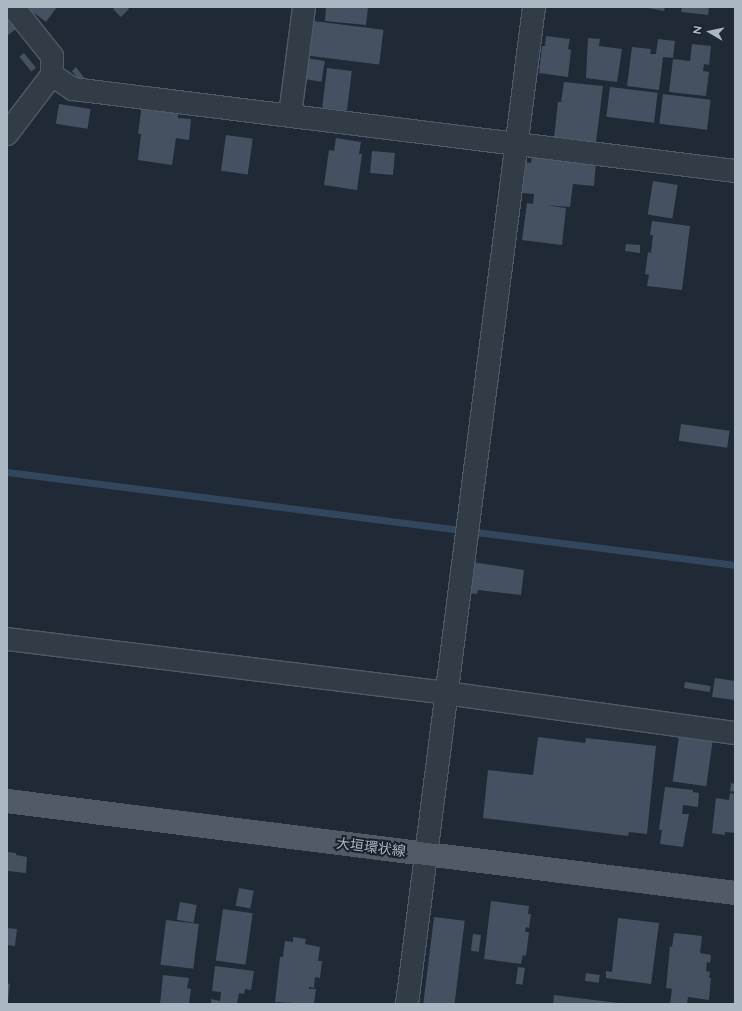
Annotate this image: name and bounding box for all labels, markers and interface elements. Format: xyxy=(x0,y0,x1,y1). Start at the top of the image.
north arrow xyxy=(690,12,730,52)
text: N xyxy=(691,25,705,35)
street label: 大垣環状線 xyxy=(335,834,407,860)

